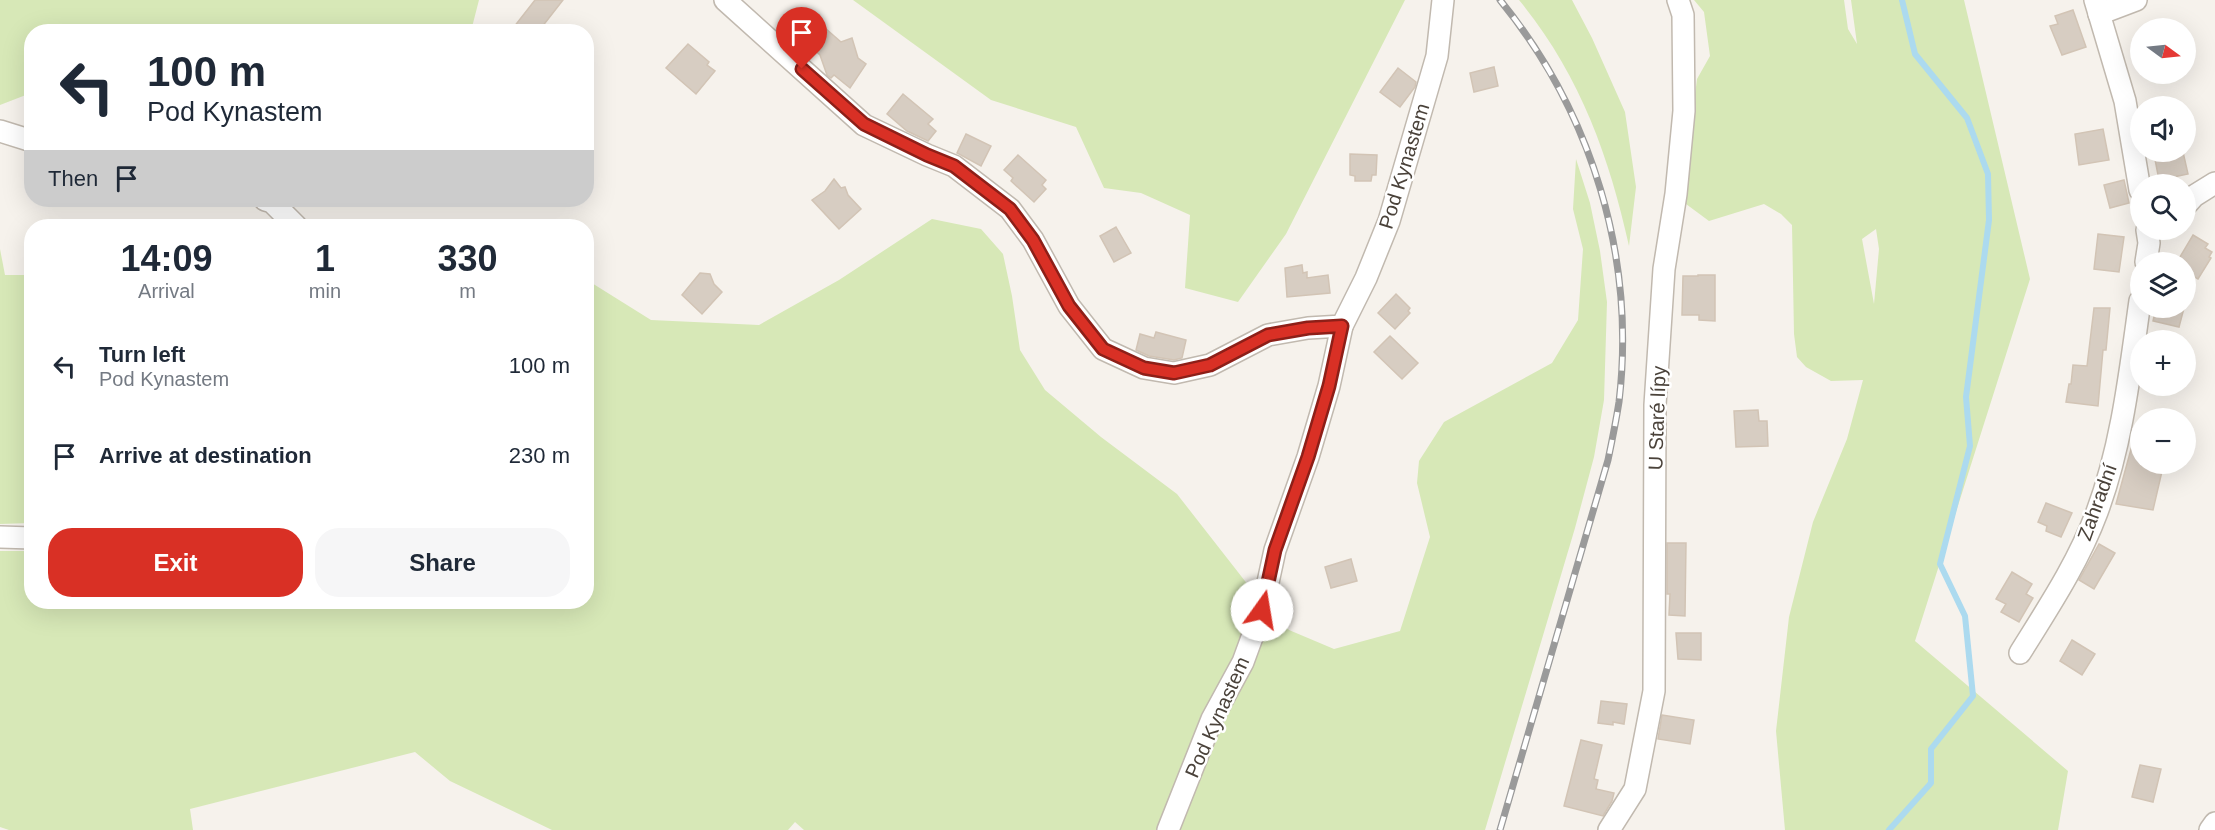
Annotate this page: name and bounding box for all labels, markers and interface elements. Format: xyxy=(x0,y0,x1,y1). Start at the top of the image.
pin xyxy=(776,7,827,69)
icon: arrive xyxy=(785,16,818,49)
north arrow xyxy=(2130,18,2196,84)
map controls xyxy=(2130,18,2196,474)
icon: left xyxy=(48,48,126,126)
text: 100 m xyxy=(147,48,266,95)
button: sound xyxy=(2130,96,2196,162)
text: Pod Kynastem xyxy=(147,97,323,127)
street label: Pod Kynastem xyxy=(1374,101,1434,231)
icon: arrive xyxy=(110,162,143,195)
text: Then xyxy=(48,166,98,191)
button: search xyxy=(2130,174,2196,240)
text: 14:09 xyxy=(120,238,212,279)
text: 1 xyxy=(315,238,335,279)
text: 330 xyxy=(437,238,498,279)
button: layers xyxy=(2130,252,2196,318)
text: Arrival xyxy=(138,280,195,302)
text: min xyxy=(309,280,341,302)
text: m xyxy=(459,280,476,302)
button: + xyxy=(2130,330,2196,396)
text: Turn left xyxy=(99,342,185,367)
icon: left xyxy=(48,350,81,383)
text: 100 m xyxy=(509,353,570,378)
street label: U Staré lípy xyxy=(1644,365,1670,471)
text: Pod Kynastem xyxy=(99,368,229,390)
button: − xyxy=(2130,408,2196,474)
icon: arrive xyxy=(48,440,81,473)
text: Arrive at destination xyxy=(99,443,312,468)
text: 230 m xyxy=(509,443,570,468)
street label: Zahradní xyxy=(2073,460,2121,543)
button: Exit xyxy=(48,528,303,597)
button: Share xyxy=(315,528,570,597)
position arrow xyxy=(1230,578,1294,642)
street label: Pod Kynastem xyxy=(1180,653,1254,781)

